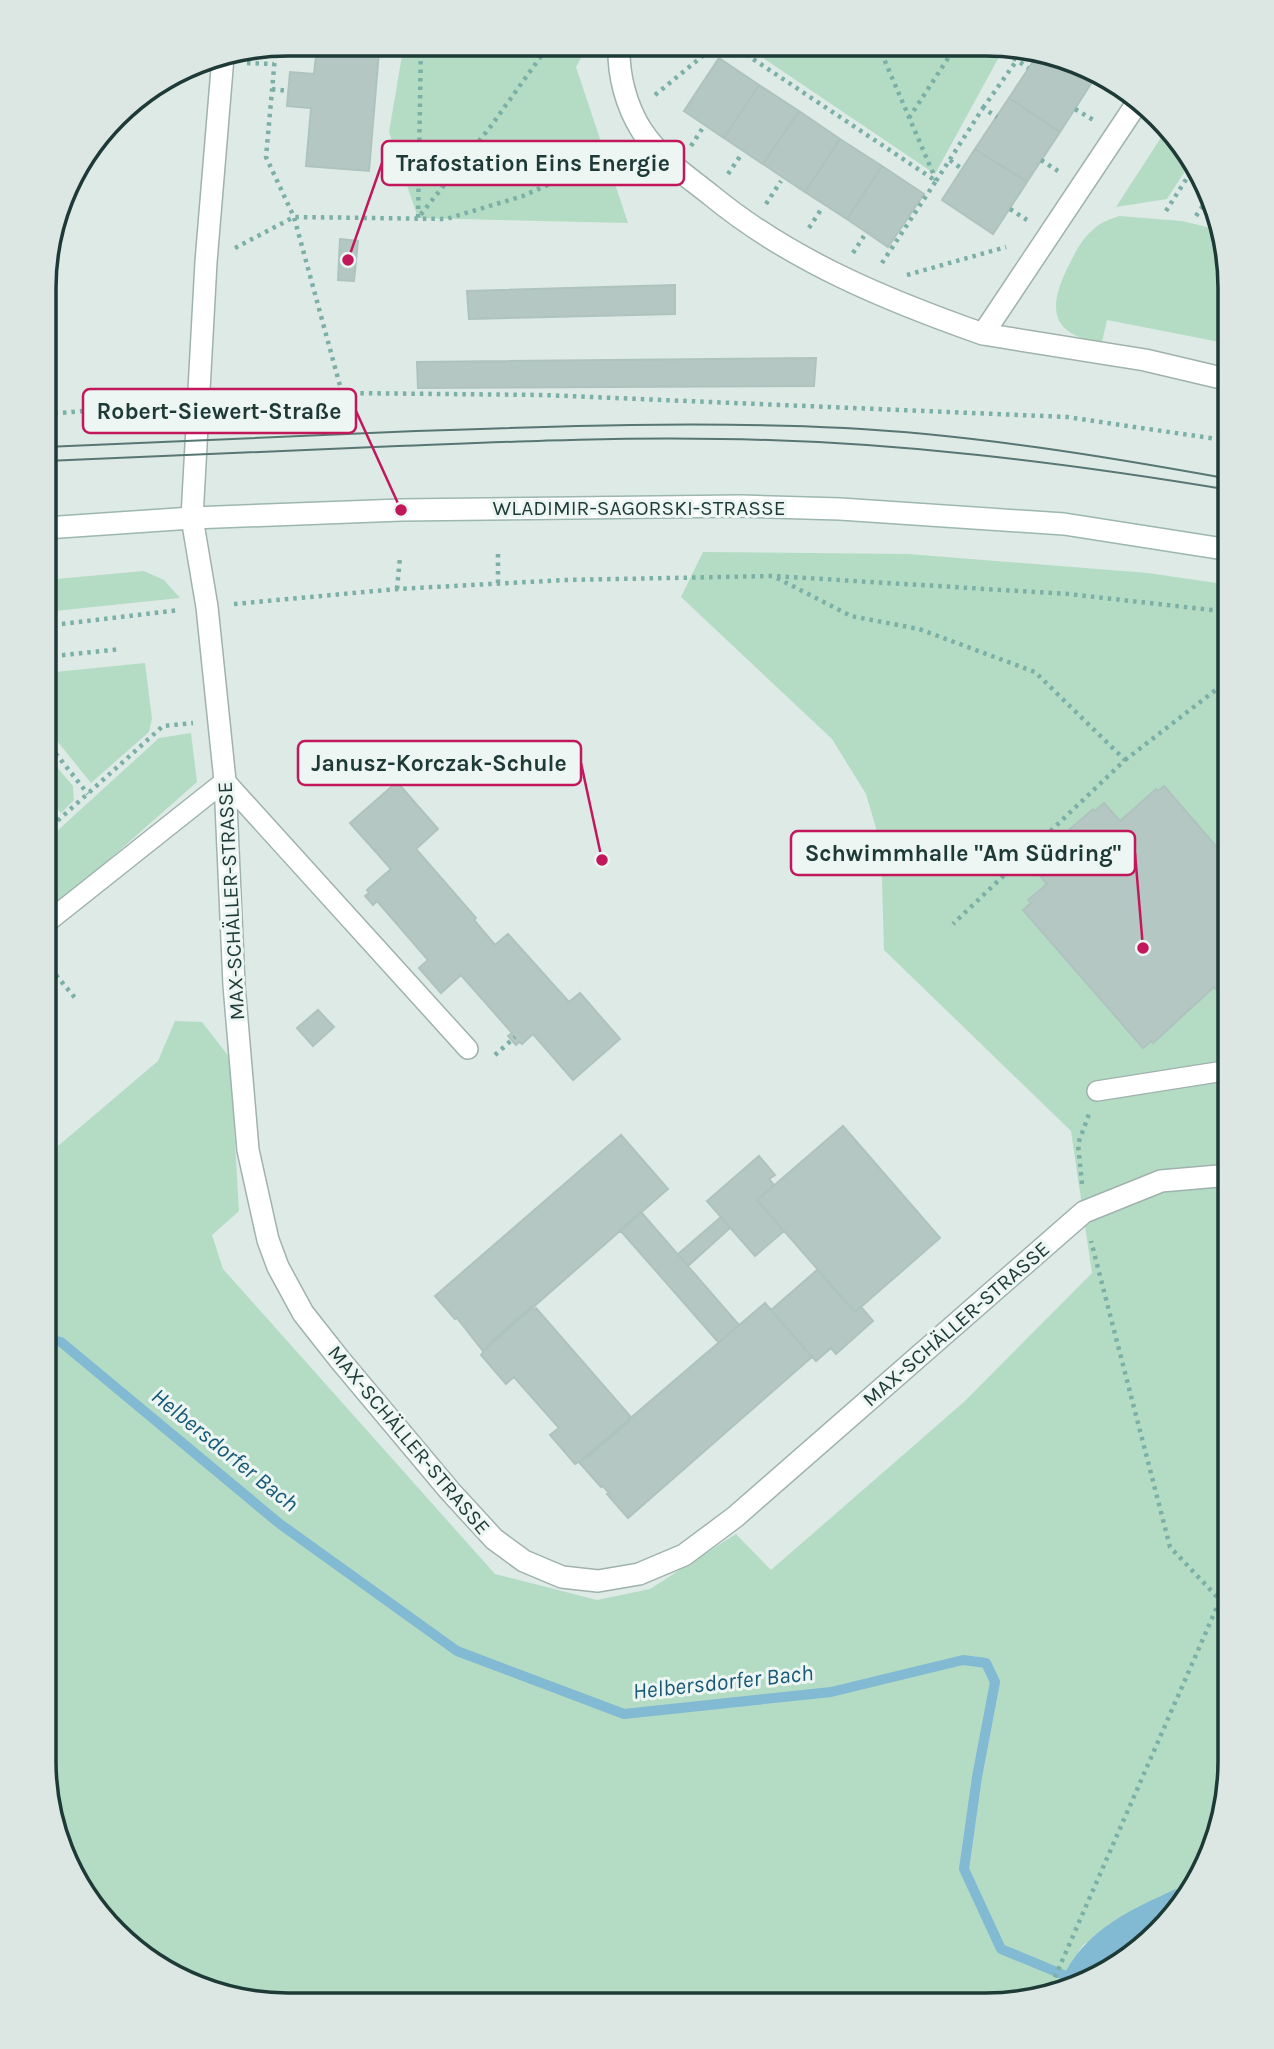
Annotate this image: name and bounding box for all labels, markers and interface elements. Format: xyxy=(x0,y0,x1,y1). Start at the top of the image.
callout: Trafostation Eins Energie xyxy=(382,141,684,185)
text: Trafostation Eins Energie xyxy=(396,150,670,177)
callout: Robert-Siewert-Straße xyxy=(83,389,356,433)
text: Robert-Siewert-Straße xyxy=(97,398,341,425)
street label: WLADIMIR-SAGORSKI-STRASSE xyxy=(493,496,785,520)
callout: Janusz-Korczak-Schule xyxy=(298,741,581,785)
text: Janusz-Korczak-Schule xyxy=(311,750,567,777)
street label: MAX-SCHÄLLER-STRASSE xyxy=(213,781,249,1021)
callout: Schwimmhalle "Am Südring" xyxy=(791,831,1135,875)
text: Schwimmhalle "Am Südring" xyxy=(805,840,1122,867)
street label: MAX-SCHÄLLER-STRASSE xyxy=(858,1236,1054,1412)
street label: MAX-SCHÄLLER-STRASSE xyxy=(323,1341,495,1539)
water label: Helbersdorfer Bach xyxy=(146,1382,304,1518)
water label: Helbersdorfer Bach xyxy=(631,1659,815,1705)

